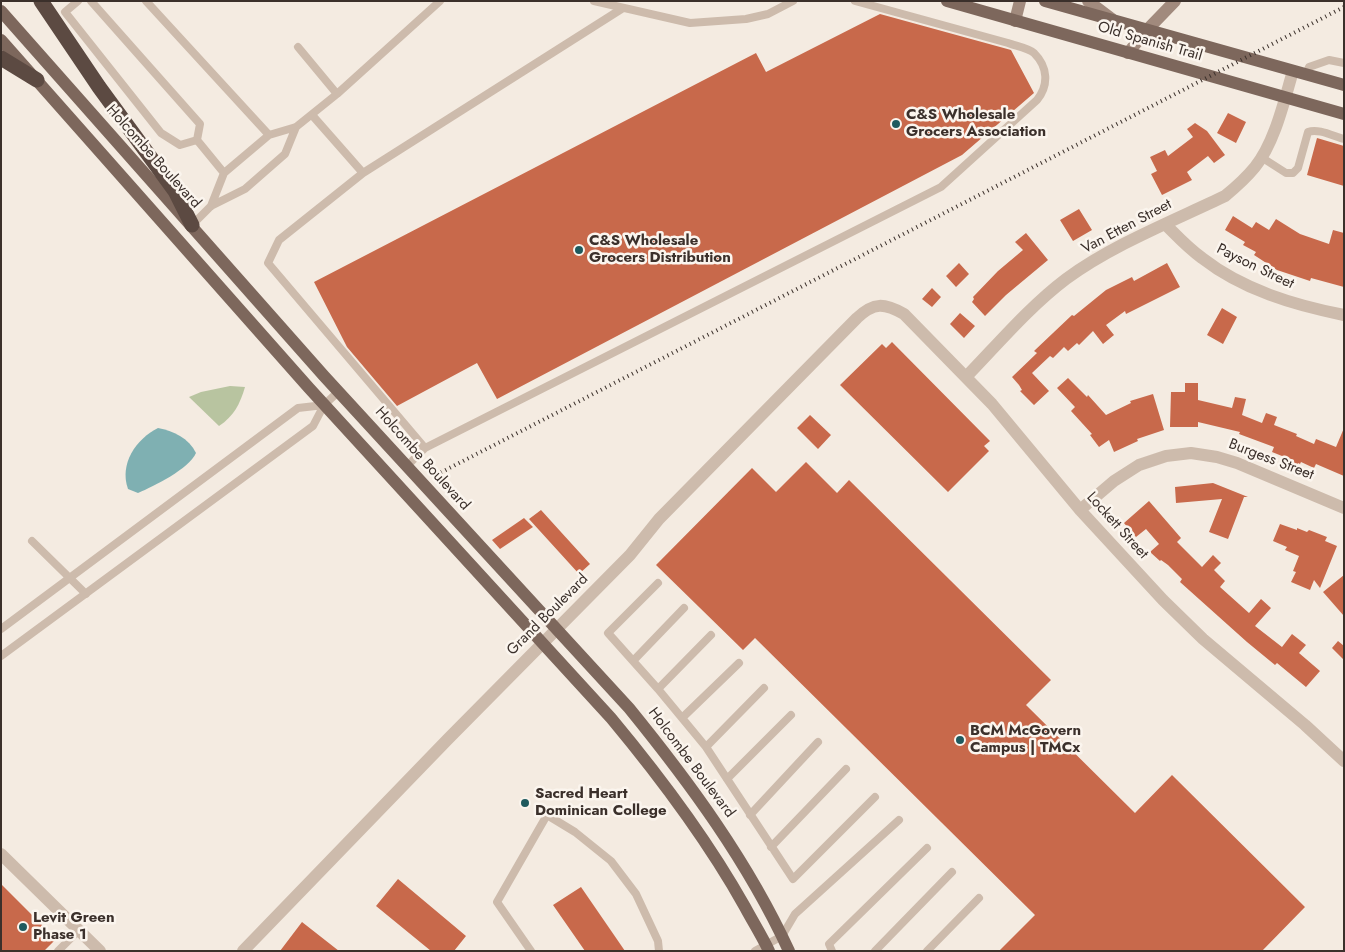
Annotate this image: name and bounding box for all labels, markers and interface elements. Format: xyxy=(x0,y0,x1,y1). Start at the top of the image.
street label: Old Spanish Trail xyxy=(1096,18,1204,66)
street label: Holcombe Boulevard xyxy=(102,102,204,212)
place label: C&S Wholesale Grocers Association xyxy=(906,106,1046,141)
marker: C&S Wholesale Grocers Association xyxy=(890,118,902,130)
street label: Van Etten Street xyxy=(1079,196,1175,258)
place label: C&S Wholesale Grocers Distribution xyxy=(589,232,731,267)
street label: Payson Street xyxy=(1213,241,1297,293)
marker: C&S Wholesale Grocers Distribution xyxy=(573,244,585,256)
street label: Holcombe Boulevard xyxy=(371,404,473,514)
street label: Burgess Street xyxy=(1226,436,1316,484)
street label: Lockett Street xyxy=(1082,489,1152,563)
street label: Grand Boulevard xyxy=(504,571,592,659)
street label: Holcombe Boulevard xyxy=(644,704,738,822)
place label: BCM McGovern Campus | TMCx xyxy=(970,722,1081,757)
marker: BCM McGovern Campus | TMCx xyxy=(954,734,966,746)
place label: Sacred Heart Dominican College xyxy=(535,785,666,820)
marker: Sacred Heart Dominican College xyxy=(519,797,531,809)
place label: Levit Green Phase 1 xyxy=(33,909,115,944)
marker: Levit Green Phase 1 xyxy=(17,921,29,933)

